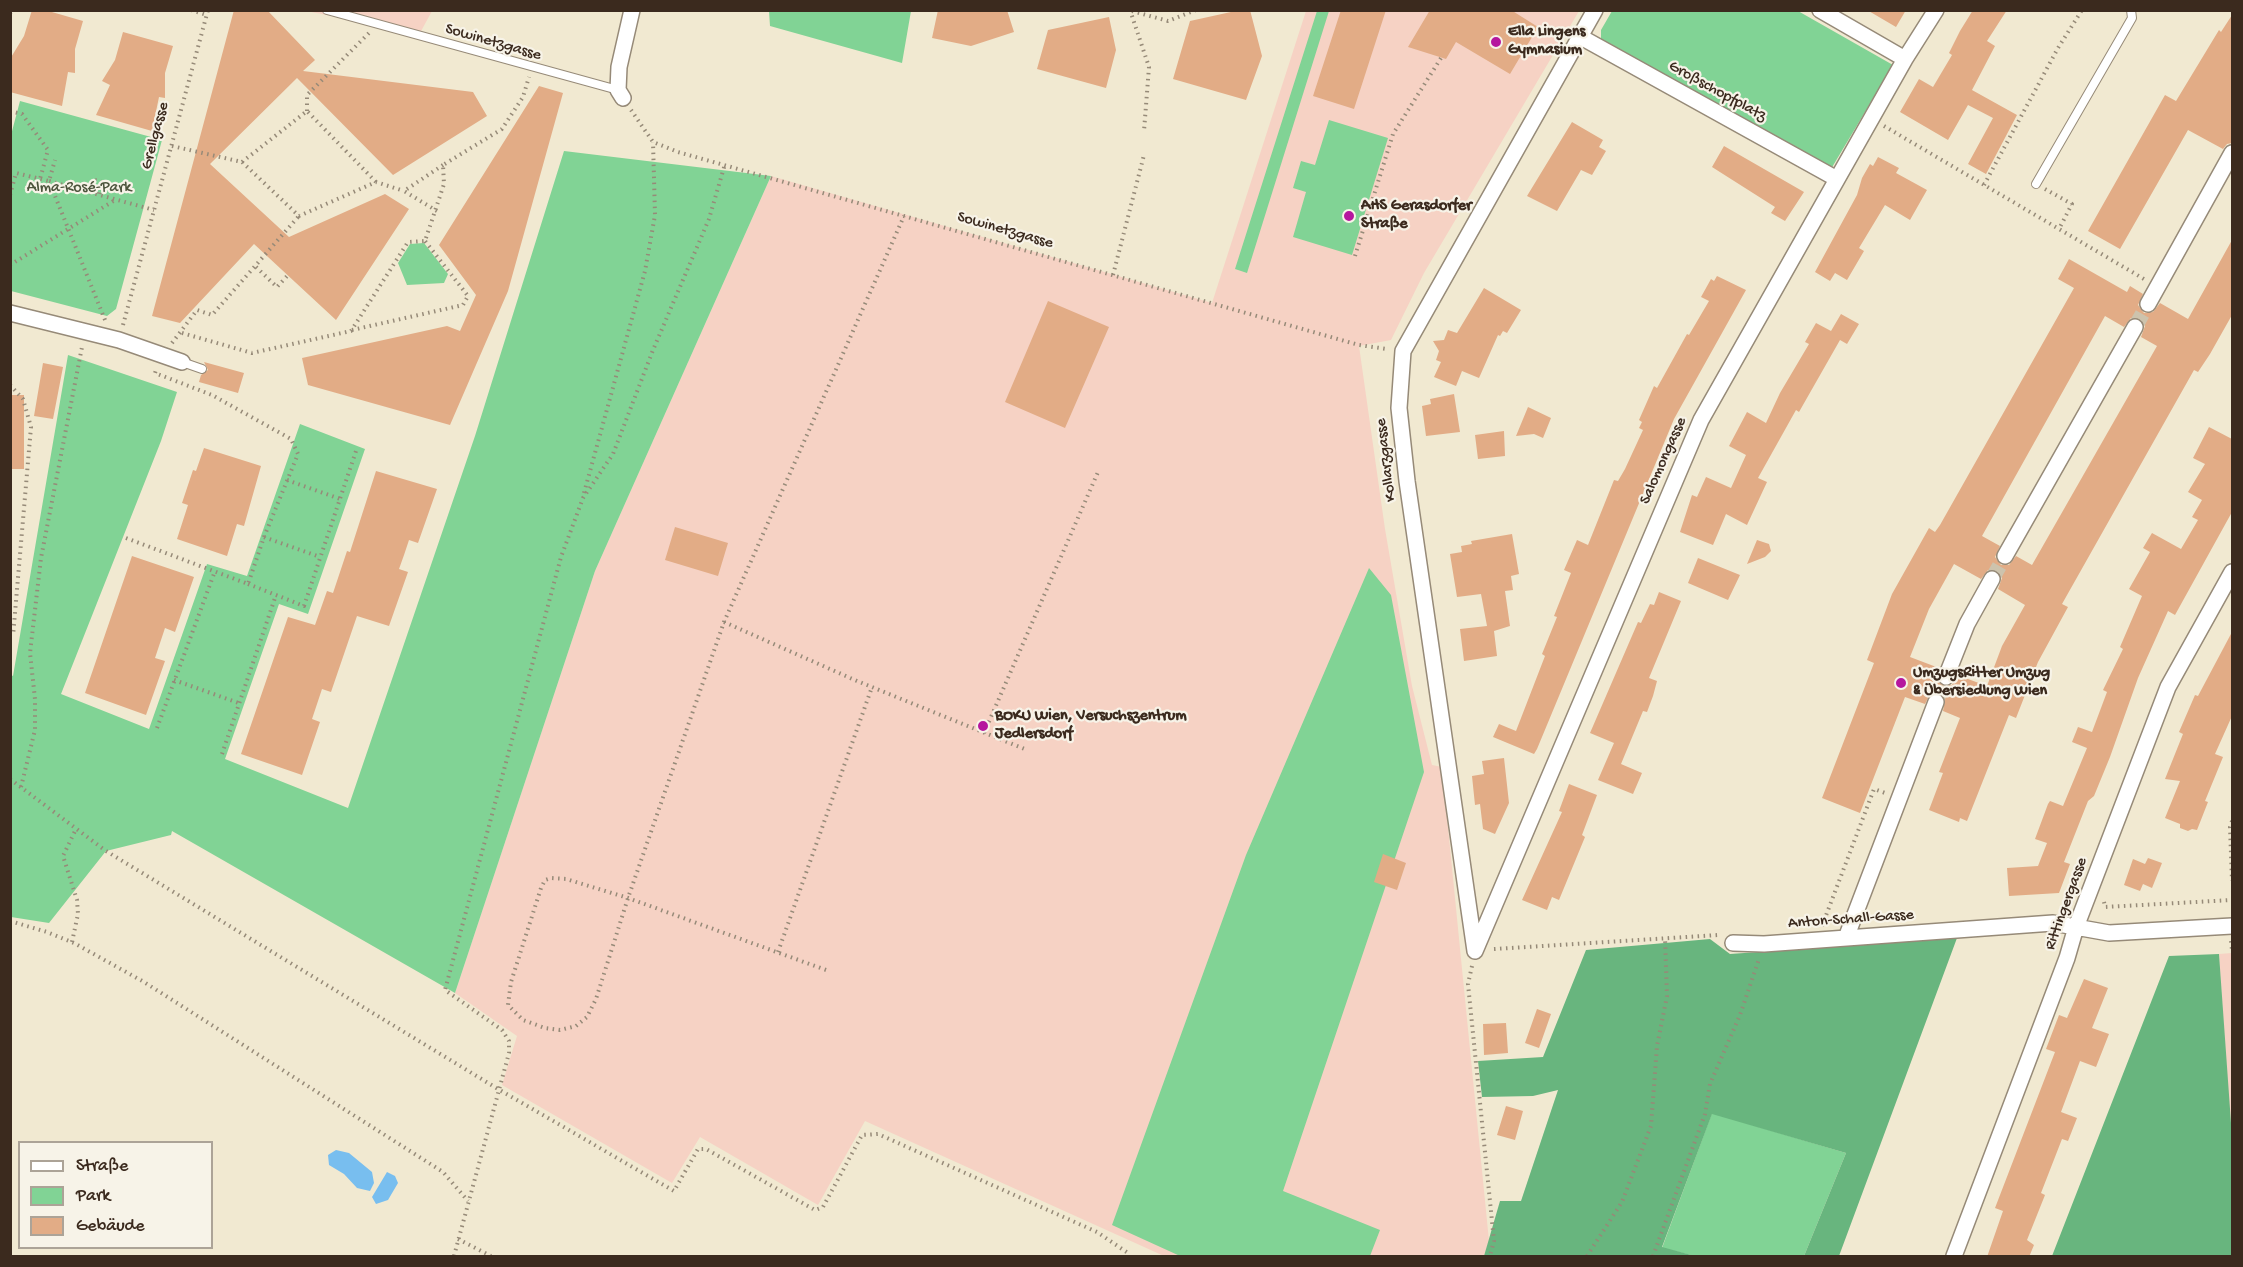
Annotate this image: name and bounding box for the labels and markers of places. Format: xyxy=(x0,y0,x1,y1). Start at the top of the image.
place label: Ella Lingens Gymnasium xyxy=(1508,23,1585,61)
marker: Ella Lingens Gymnasium xyxy=(1489,35,1503,49)
place label: AHS Gerasdorfer Straße xyxy=(1361,197,1472,235)
marker: AHS Gerasdorfer Straße xyxy=(1342,209,1356,223)
place label: UmzugsRitter Umzug & Übersiedlung Wien xyxy=(1913,664,2050,702)
marker: UmzugsRitter Umzug & Übersiedlung Wien xyxy=(1894,676,1908,690)
place label: BOKU Wien, Versuchszentrum Jedlersdorf xyxy=(995,707,1187,745)
marker: BOKU Wien, Versuchszentrum Jedlersdorf xyxy=(976,719,990,733)

